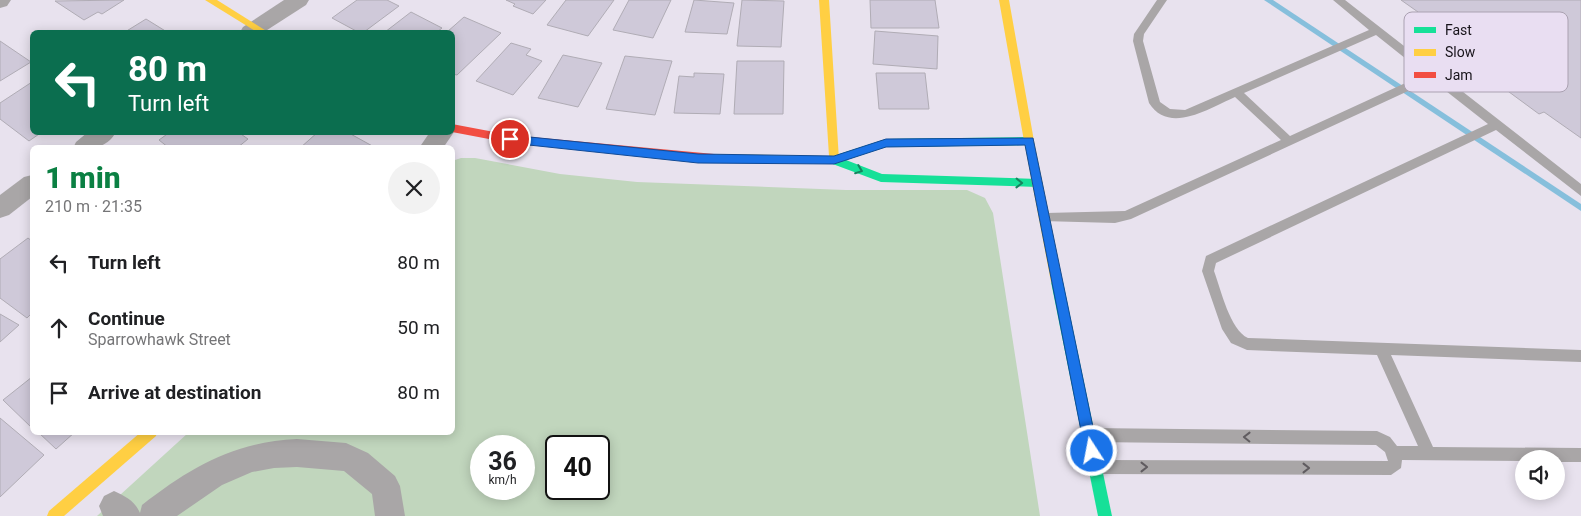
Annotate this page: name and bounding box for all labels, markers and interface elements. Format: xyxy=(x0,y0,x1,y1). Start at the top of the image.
legend xyxy=(1404,12,1568,92)
text: Fast xyxy=(1445,22,1472,38)
text: Slow xyxy=(1445,44,1476,60)
text: 80 m xyxy=(128,49,207,90)
icon: left xyxy=(45,50,110,115)
text: Jam xyxy=(1445,67,1473,83)
text: Turn left xyxy=(128,91,209,116)
pin xyxy=(489,118,531,160)
icon: arrive xyxy=(496,125,524,153)
text: 1 min xyxy=(45,160,121,195)
button: close xyxy=(388,162,440,214)
one-way arrow xyxy=(854,164,862,174)
one-way arrow xyxy=(1016,178,1024,188)
text: 210 m · 21:35 xyxy=(45,197,142,216)
icon: left xyxy=(45,249,73,277)
text: Turn left xyxy=(88,251,161,274)
text: 80 m xyxy=(397,251,440,274)
text: Continue xyxy=(88,307,165,330)
icon: ahead xyxy=(45,314,73,342)
text: 50 m xyxy=(397,316,440,339)
text: Sparrowhawk Street xyxy=(88,330,231,349)
icon: arrive xyxy=(45,379,73,407)
text: Arrive at destination xyxy=(88,381,261,404)
text: 80 m xyxy=(397,381,440,404)
position arrow xyxy=(1065,424,1117,476)
one-way arrow xyxy=(1243,432,1250,442)
speed limit sign: 40 xyxy=(545,435,610,500)
text: 36 xyxy=(488,447,517,476)
map controls xyxy=(1515,450,1565,500)
button: sound xyxy=(1515,450,1565,500)
one-way arrow xyxy=(1140,462,1148,472)
one-way arrow xyxy=(1302,463,1310,473)
text: km/h xyxy=(488,473,517,487)

